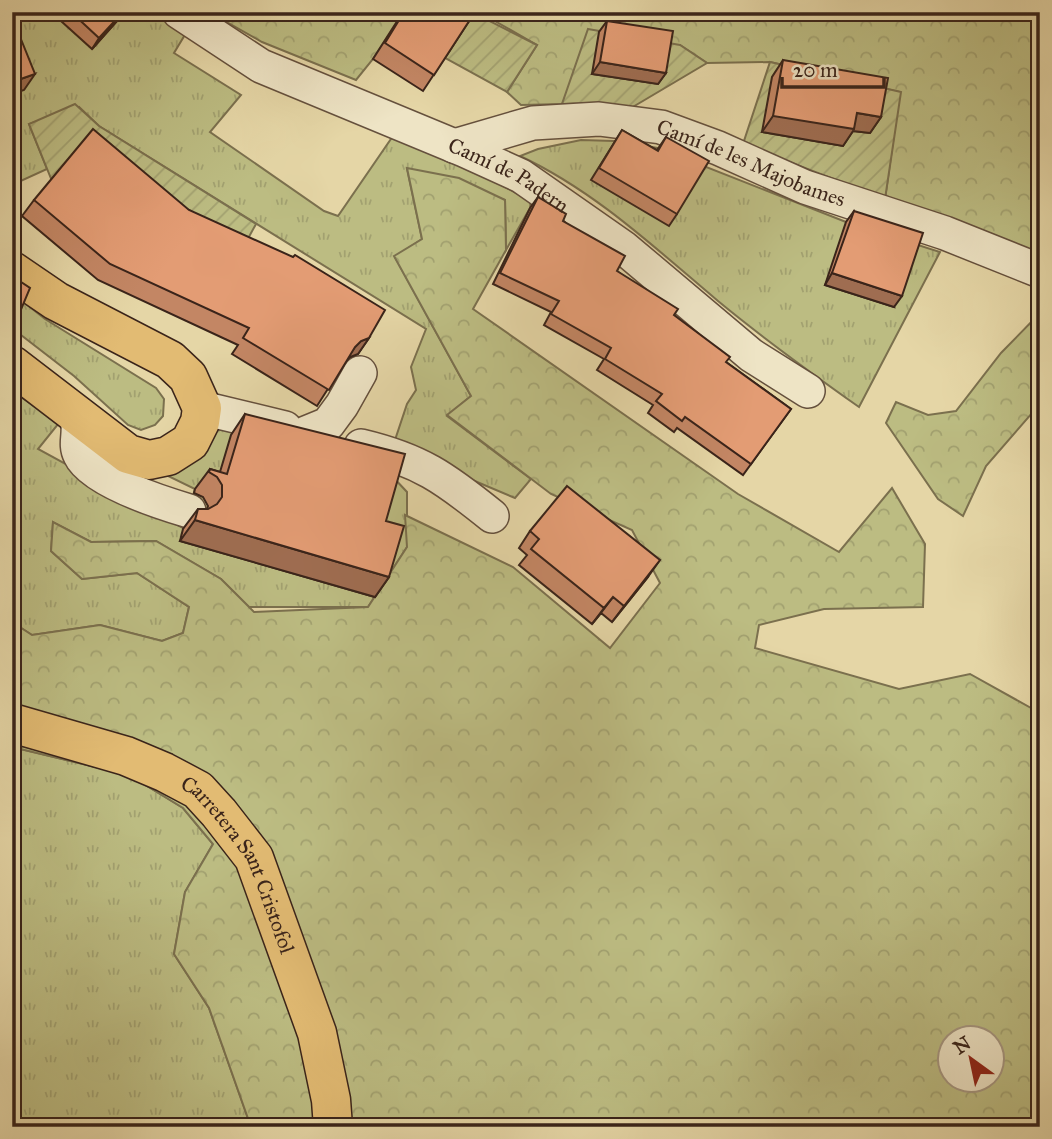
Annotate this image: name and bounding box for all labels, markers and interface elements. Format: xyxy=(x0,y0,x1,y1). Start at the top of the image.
scale bar xyxy=(782,46,884,90)
text: 20 m xyxy=(793,57,838,83)
street label: Camí de les Majobames xyxy=(653,114,849,212)
street label: Camí de Padern xyxy=(444,132,574,218)
street label: Carretera Sant Cristofol xyxy=(176,770,300,957)
north arrow xyxy=(936,1024,1006,1094)
text: N xyxy=(949,1031,975,1059)

